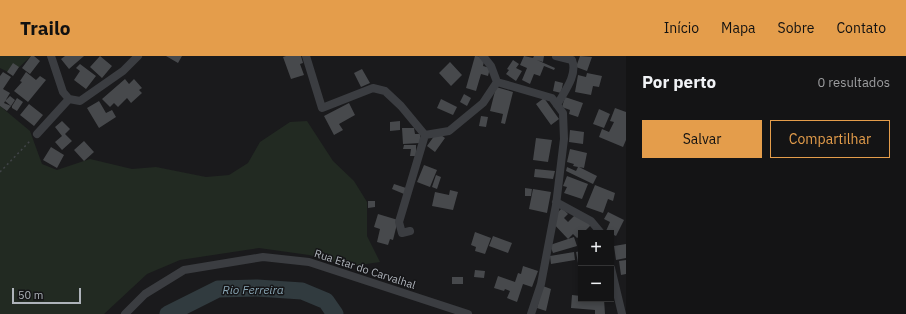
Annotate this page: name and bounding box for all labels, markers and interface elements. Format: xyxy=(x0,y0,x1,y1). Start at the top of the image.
text: Trailo xyxy=(20,16,70,40)
text: Início xyxy=(664,19,699,37)
text: Mapa xyxy=(721,19,756,37)
text: Sobre xyxy=(778,19,814,37)
text: Contato xyxy=(836,19,886,37)
text: Por perto xyxy=(642,71,716,93)
text: 0 resultados xyxy=(817,74,890,91)
button: Salvar xyxy=(642,120,762,158)
button: Compartilhar xyxy=(770,120,890,158)
map controls xyxy=(578,230,614,302)
button: + xyxy=(578,230,614,266)
street label: Rua Etar do Carvalhal xyxy=(313,246,417,292)
button: − xyxy=(578,266,614,302)
water label: Rio Ferreira xyxy=(222,282,284,297)
scale bar xyxy=(12,286,81,305)
text: 50 m xyxy=(18,288,43,302)

